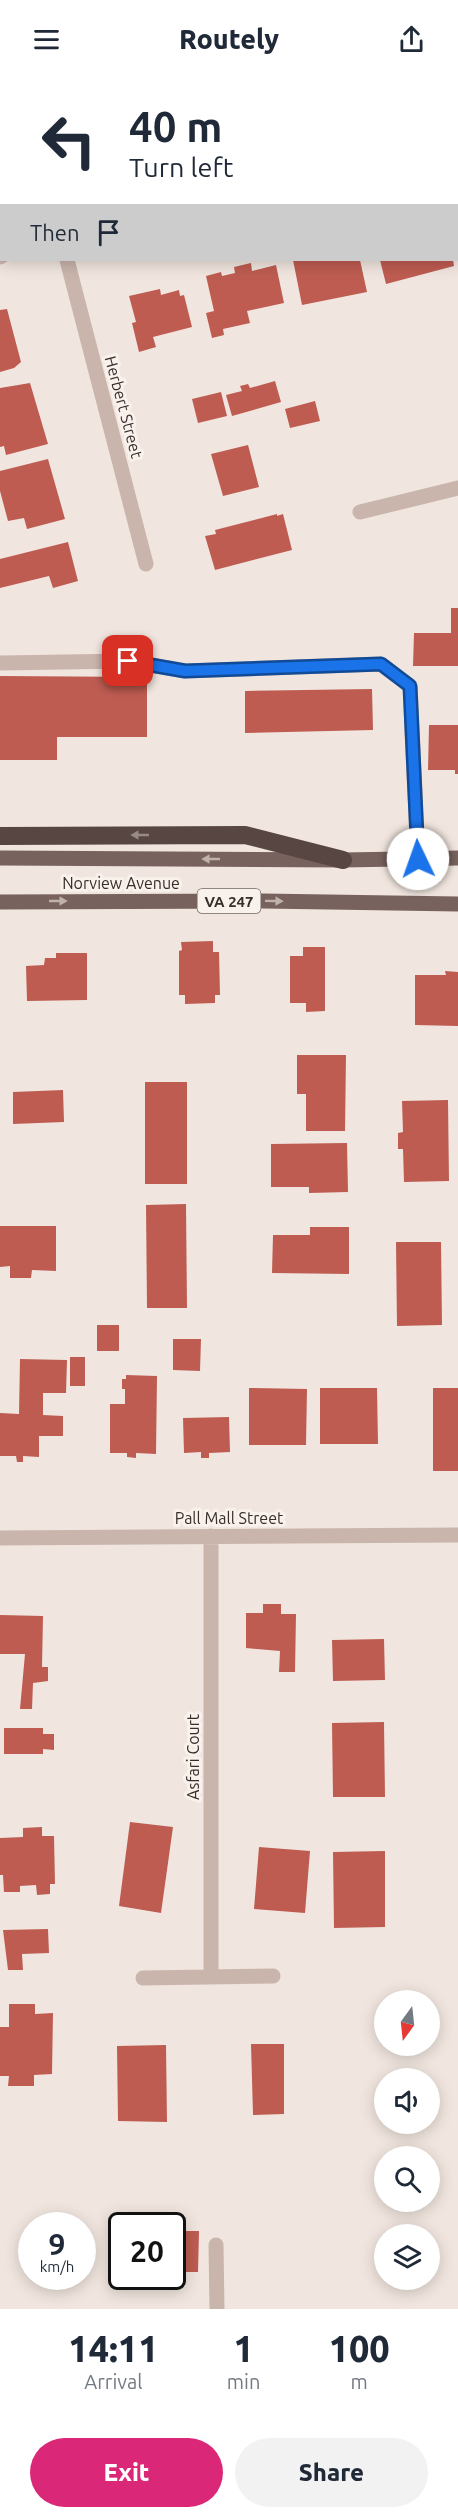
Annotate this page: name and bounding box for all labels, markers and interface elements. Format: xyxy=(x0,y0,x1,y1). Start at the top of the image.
icon: menu xyxy=(30,23,63,56)
icon: share xyxy=(395,23,428,56)
text: Routely xyxy=(179,24,279,54)
icon: left xyxy=(30,102,108,180)
text: 40 m xyxy=(129,103,223,150)
text: Turn left xyxy=(129,152,233,182)
icon: arrive xyxy=(92,216,125,249)
text: Then xyxy=(30,220,80,245)
street label: Herbert Street xyxy=(102,354,146,461)
pin xyxy=(102,635,153,686)
icon: arrive xyxy=(111,644,144,677)
position arrow xyxy=(386,827,450,891)
one-way arrow xyxy=(131,830,150,840)
one-way arrow xyxy=(201,854,220,864)
street label: Norview Avenue xyxy=(62,874,180,892)
road number: VA 247 xyxy=(198,889,260,913)
one-way arrow xyxy=(49,896,68,906)
one-way arrow xyxy=(265,896,284,906)
street label: Pall Mall Street xyxy=(175,1509,284,1527)
street label: Asfari Court xyxy=(184,1713,202,1800)
north arrow xyxy=(374,1990,440,2056)
map controls xyxy=(374,1990,440,2290)
button: sound xyxy=(374,2068,440,2134)
button: search xyxy=(374,2146,440,2212)
speed limit sign: 20 xyxy=(108,2212,186,2290)
button: layers xyxy=(374,2224,440,2290)
text: 9 xyxy=(49,2227,65,2261)
text: km/h xyxy=(40,2258,74,2275)
text: 14:11 xyxy=(68,2328,158,2369)
text: 1 xyxy=(233,2328,254,2369)
text: 100 xyxy=(329,2328,390,2369)
text: Arrival xyxy=(84,2370,143,2393)
text: min xyxy=(227,2370,260,2393)
text: m xyxy=(351,2370,368,2393)
button: Exit xyxy=(30,2438,223,2507)
button: Share xyxy=(235,2438,428,2507)

